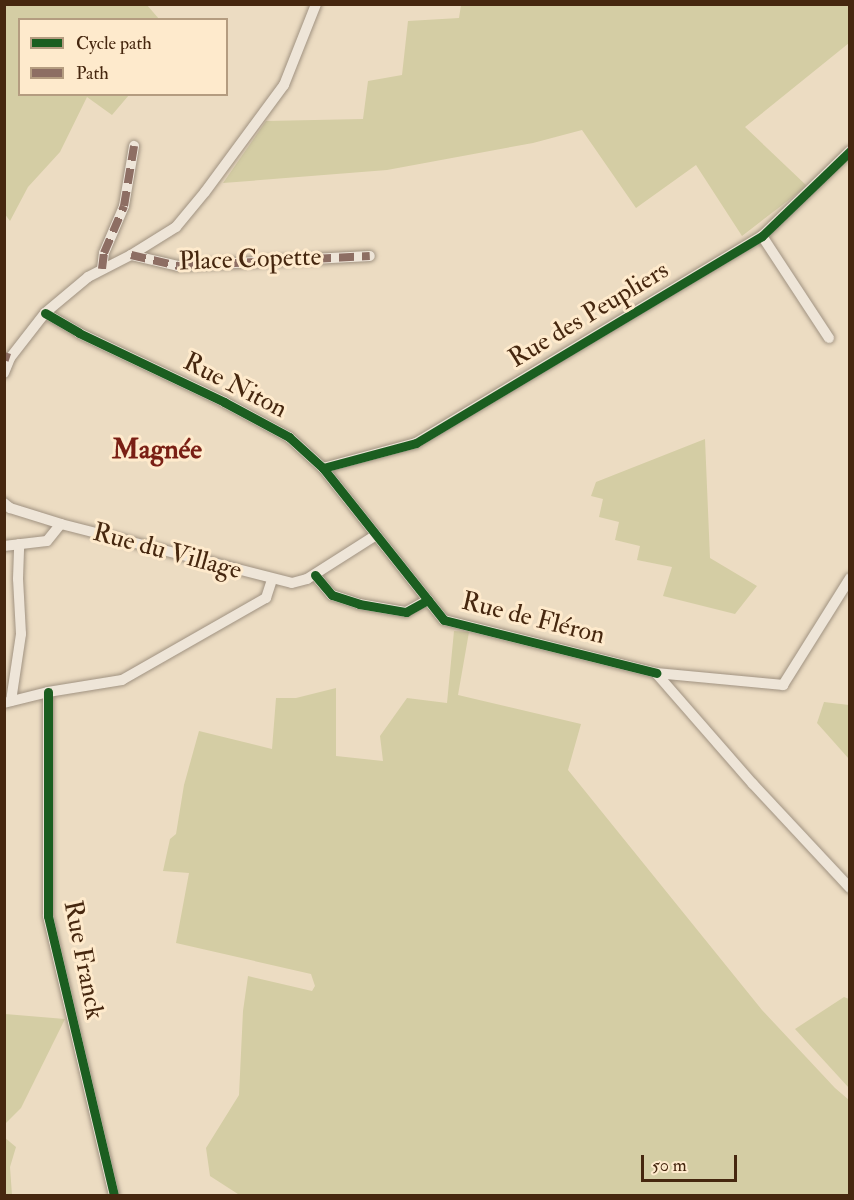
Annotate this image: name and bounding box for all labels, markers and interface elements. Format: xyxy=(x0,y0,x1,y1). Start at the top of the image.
legend xyxy=(18,18,228,96)
text: Cycle path xyxy=(76,32,152,55)
text: Path xyxy=(76,62,109,85)
street label: Place Copette xyxy=(178,242,322,278)
street label: Rue des Peupliers xyxy=(503,255,675,375)
street label: Rue Niton xyxy=(178,347,292,425)
district label: Magnée xyxy=(112,433,202,467)
street label: Rue du Village xyxy=(89,517,245,587)
street label: Rue de Fléron xyxy=(458,586,608,652)
street label: Rue Franck xyxy=(56,898,110,1022)
scale bar xyxy=(644,1143,740,1181)
text: 50 m xyxy=(652,1154,687,1177)

